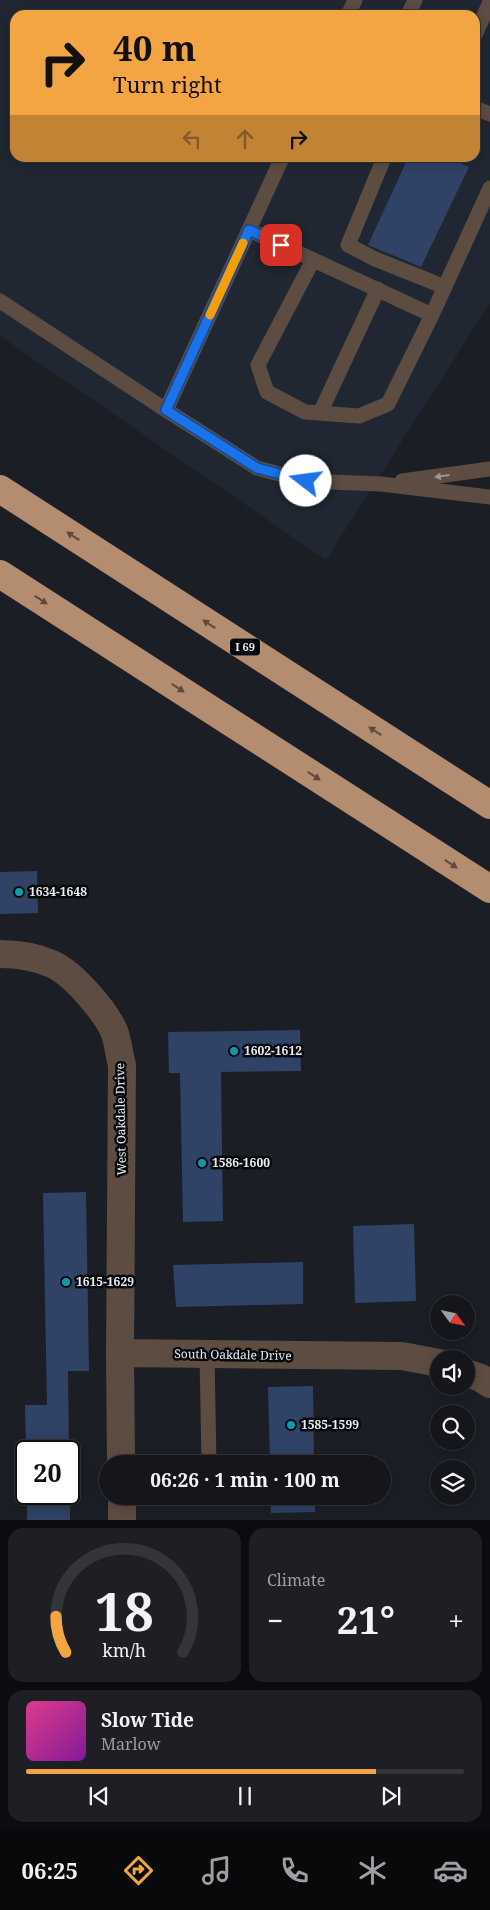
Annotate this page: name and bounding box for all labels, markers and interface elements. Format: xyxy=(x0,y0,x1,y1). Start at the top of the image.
text: 40 m xyxy=(113,24,196,71)
icon: right xyxy=(30,30,95,95)
text: Turn right xyxy=(113,69,222,99)
icon: left xyxy=(178,125,206,153)
icon: ahead xyxy=(231,125,259,153)
icon: right xyxy=(284,125,312,153)
pin xyxy=(260,224,302,266)
icon: arrive xyxy=(267,231,295,259)
position arrow xyxy=(279,454,331,506)
one-way arrow xyxy=(433,472,449,480)
one-way arrow xyxy=(66,532,80,541)
one-way arrow xyxy=(34,595,48,605)
one-way arrow xyxy=(203,620,216,629)
road number: I 69 xyxy=(230,638,260,656)
one-way arrow xyxy=(171,683,184,693)
one-way arrow xyxy=(369,727,382,736)
one-way arrow xyxy=(308,771,321,781)
one-way arrow xyxy=(444,859,458,869)
place label: 1634-1648 xyxy=(29,883,87,900)
marker: 1634-1648 xyxy=(13,886,25,898)
place label: 1602-1612 xyxy=(244,1042,302,1059)
marker: 1602-1612 xyxy=(228,1045,240,1057)
street label: West Oakdale Drive xyxy=(111,1063,130,1175)
place label: 1586-1600 xyxy=(212,1154,270,1171)
marker: 1586-1600 xyxy=(196,1157,208,1169)
place label: 1615-1629 xyxy=(76,1273,134,1290)
marker: 1615-1629 xyxy=(60,1276,72,1288)
north arrow xyxy=(430,1295,475,1340)
map controls xyxy=(430,1295,475,1505)
street label: South Oakdale Drive xyxy=(174,1345,292,1364)
button: sound xyxy=(430,1350,475,1395)
button: search xyxy=(430,1405,475,1450)
place label: 1585-1599 xyxy=(301,1416,359,1433)
marker: 1585-1599 xyxy=(285,1419,297,1431)
speed limit sign: 20 xyxy=(15,1440,80,1505)
button: layers xyxy=(430,1460,475,1505)
text: 06:26 · 1 min · 100 m xyxy=(150,1467,340,1493)
text: Climate xyxy=(267,1569,325,1591)
text: 18 xyxy=(95,1575,154,1646)
text: 21° xyxy=(337,1593,395,1645)
text: − xyxy=(267,1601,283,1639)
text: + xyxy=(448,1601,464,1639)
text: km/h xyxy=(103,1638,146,1662)
text: Slow Tide xyxy=(101,1707,194,1733)
text: Marlow xyxy=(101,1733,161,1755)
icon: previous xyxy=(85,1782,113,1810)
icon: pause xyxy=(231,1782,259,1810)
icon: next xyxy=(377,1782,405,1810)
icon: directions xyxy=(121,1853,156,1888)
icon: music xyxy=(199,1853,234,1888)
icon: phone xyxy=(277,1853,312,1888)
icon: climate xyxy=(355,1853,390,1888)
icon: car xyxy=(433,1853,468,1888)
text: 06:25 xyxy=(22,1855,78,1885)

